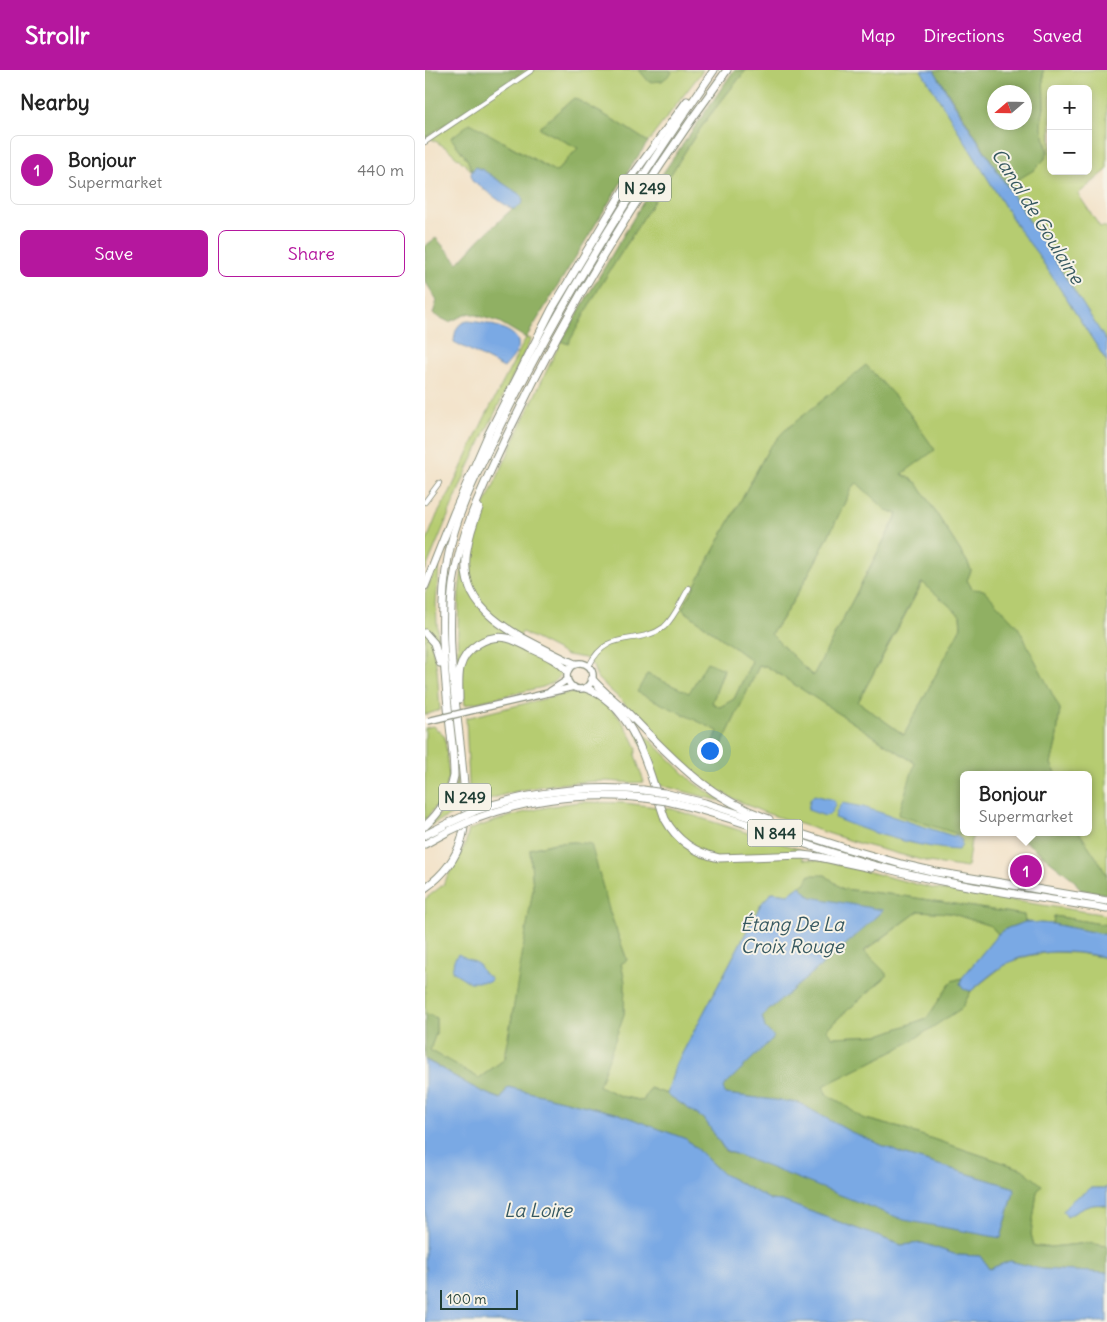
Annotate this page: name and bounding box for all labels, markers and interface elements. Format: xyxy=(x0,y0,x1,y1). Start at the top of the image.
text: Strollr xyxy=(25,20,90,50)
text: Map xyxy=(860,24,895,47)
text: Directions xyxy=(923,24,1005,47)
text: Saved xyxy=(1033,24,1082,47)
north arrow xyxy=(987,85,1032,130)
map controls xyxy=(1047,85,1092,175)
button: + xyxy=(1047,85,1092,130)
text: Nearby xyxy=(20,89,90,116)
button: − xyxy=(1047,130,1092,175)
water label: Canal de Goulaine xyxy=(987,144,1090,290)
text: Bonjour xyxy=(68,148,136,172)
text: 1 xyxy=(34,160,40,180)
text: 440 m xyxy=(357,160,404,180)
text: Supermarket xyxy=(68,172,162,192)
road number: N 249 xyxy=(619,175,671,202)
button: Save xyxy=(20,230,208,277)
button: Share xyxy=(218,230,405,277)
your location xyxy=(697,738,723,764)
popup xyxy=(960,771,1092,836)
text: Bonjour xyxy=(979,782,1047,806)
road number: N 249 xyxy=(439,784,491,810)
text: Supermarket xyxy=(979,806,1073,826)
road number: N 844 xyxy=(747,820,803,846)
pin: 1 xyxy=(1010,852,1042,890)
water label: Étang De La Croix Rouge xyxy=(740,912,845,958)
water label: La Loire xyxy=(504,1198,574,1222)
scale bar xyxy=(440,1287,517,1310)
text: 100 m xyxy=(447,1290,487,1308)

